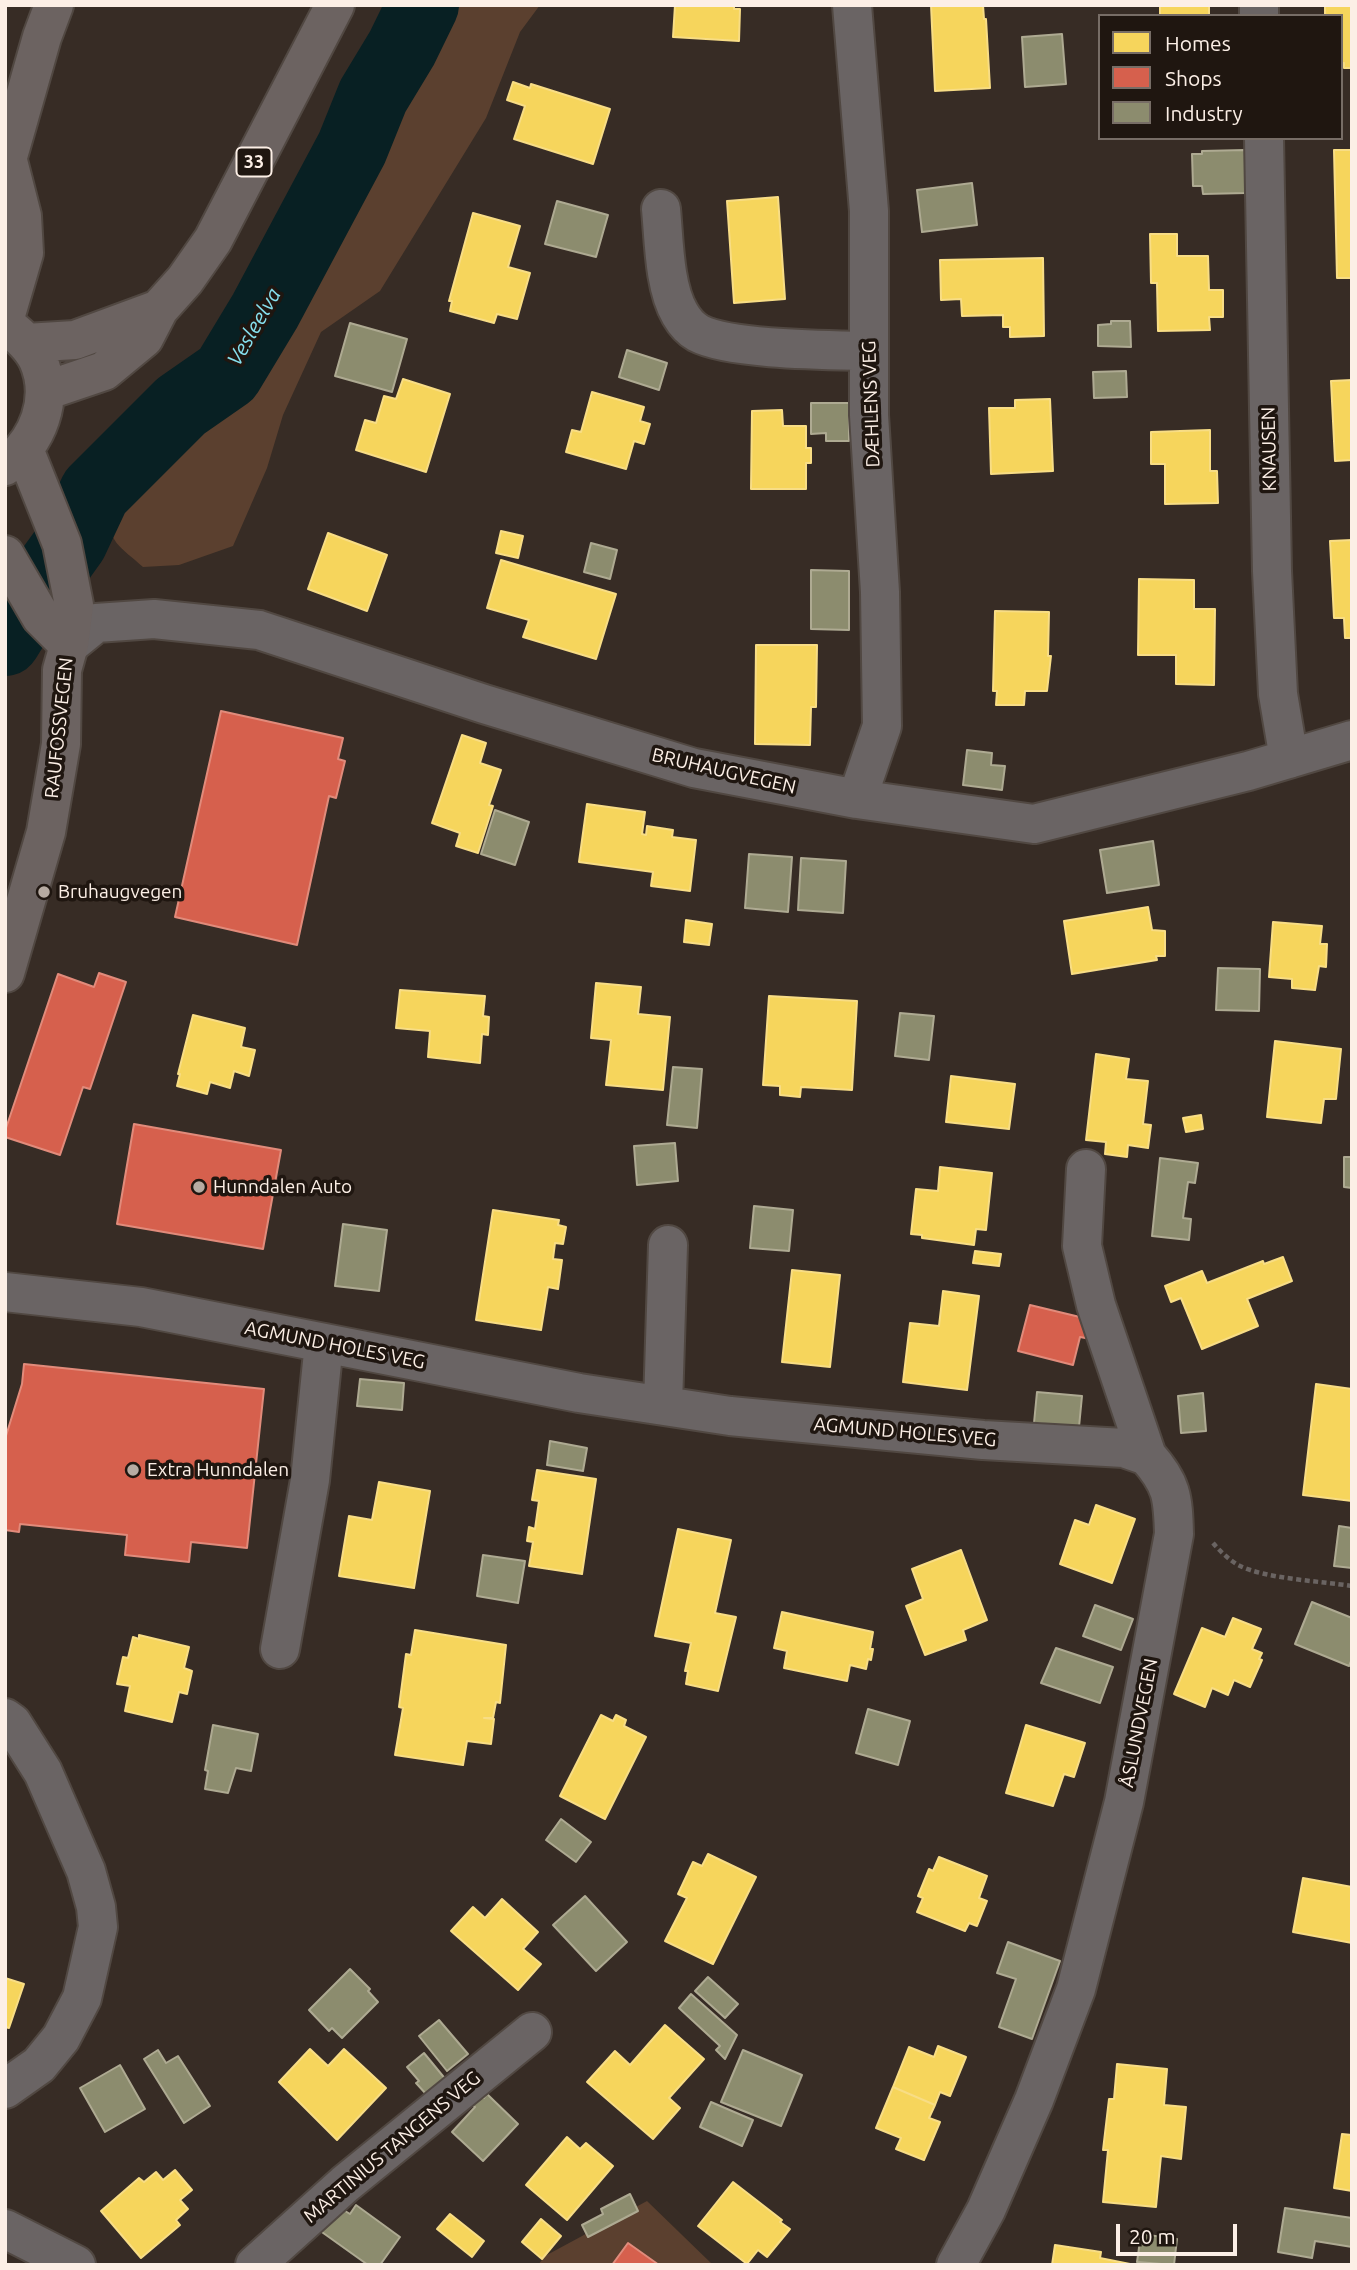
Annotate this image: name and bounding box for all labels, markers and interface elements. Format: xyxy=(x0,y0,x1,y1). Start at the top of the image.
legend xyxy=(1098,14,1343,140)
text: Homes xyxy=(1165,31,1231,55)
text: Shops xyxy=(1165,66,1222,90)
text: Industry xyxy=(1165,101,1243,125)
road number: 33 xyxy=(236,148,272,176)
water label: Vesleelva xyxy=(222,284,286,370)
street label: DÆHLENS VEG xyxy=(857,340,885,468)
street label: KNAUSEN xyxy=(1257,407,1281,491)
street label: RAUFOSSVEGEN xyxy=(40,656,78,800)
street label: BRUHAUGVEGEN xyxy=(650,743,798,799)
place label: Bruhaugvegen xyxy=(58,881,182,903)
marker: Bruhaugvegen xyxy=(36,884,52,900)
place label: Hunndalen Auto xyxy=(213,1176,352,1198)
marker: Hunndalen Auto xyxy=(191,1179,207,1195)
street label: AGMUND HOLES VEG xyxy=(243,1316,427,1374)
street label: AGMUND HOLES VEG xyxy=(813,1413,997,1451)
place label: Extra Hunndalen xyxy=(147,1459,289,1481)
marker: Extra Hunndalen xyxy=(125,1462,141,1478)
street label: ÅSLUNDVEGEN xyxy=(1115,1656,1163,1790)
street label: MARTINIUS TANGENS VEG xyxy=(299,2066,485,2228)
scale bar xyxy=(1119,2210,1240,2254)
text: 20 m xyxy=(1129,2224,1176,2248)

